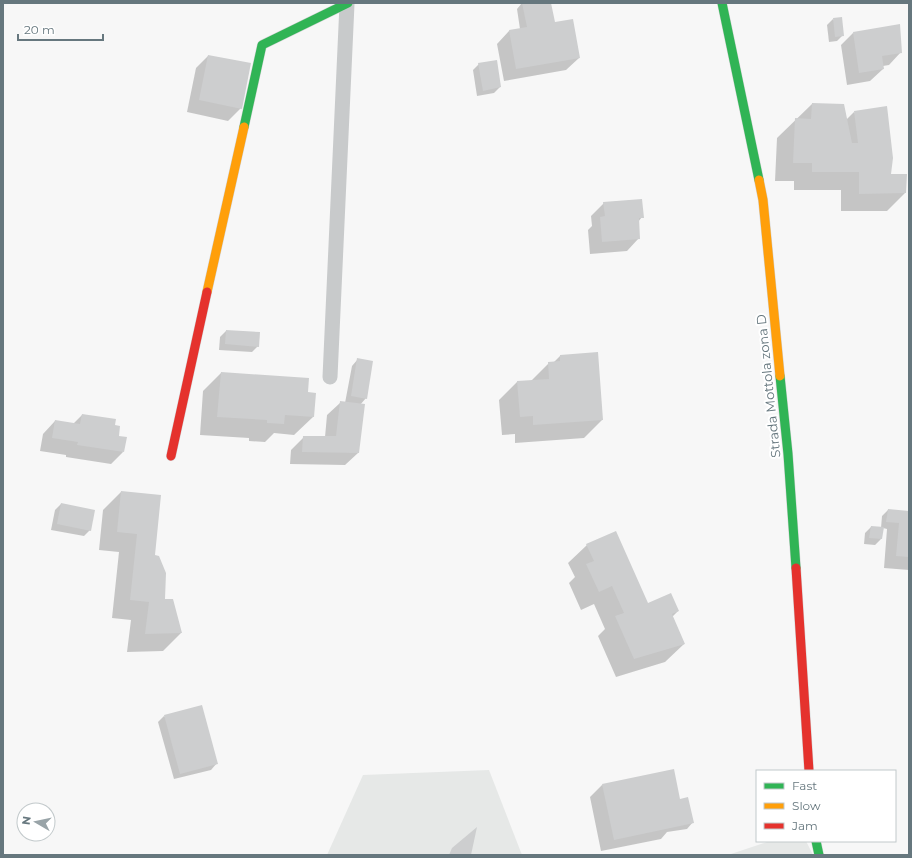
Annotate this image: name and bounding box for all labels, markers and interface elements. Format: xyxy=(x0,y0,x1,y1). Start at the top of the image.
scale bar xyxy=(18,16,103,42)
text: 20 m xyxy=(24,22,55,37)
street label: Strada Mottola zona D xyxy=(752,313,783,459)
legend xyxy=(756,770,896,842)
text: Fast xyxy=(792,778,817,793)
text: Slow xyxy=(792,798,821,813)
north arrow xyxy=(16,802,56,842)
text: N xyxy=(19,815,34,826)
text: Jam xyxy=(791,818,818,833)

